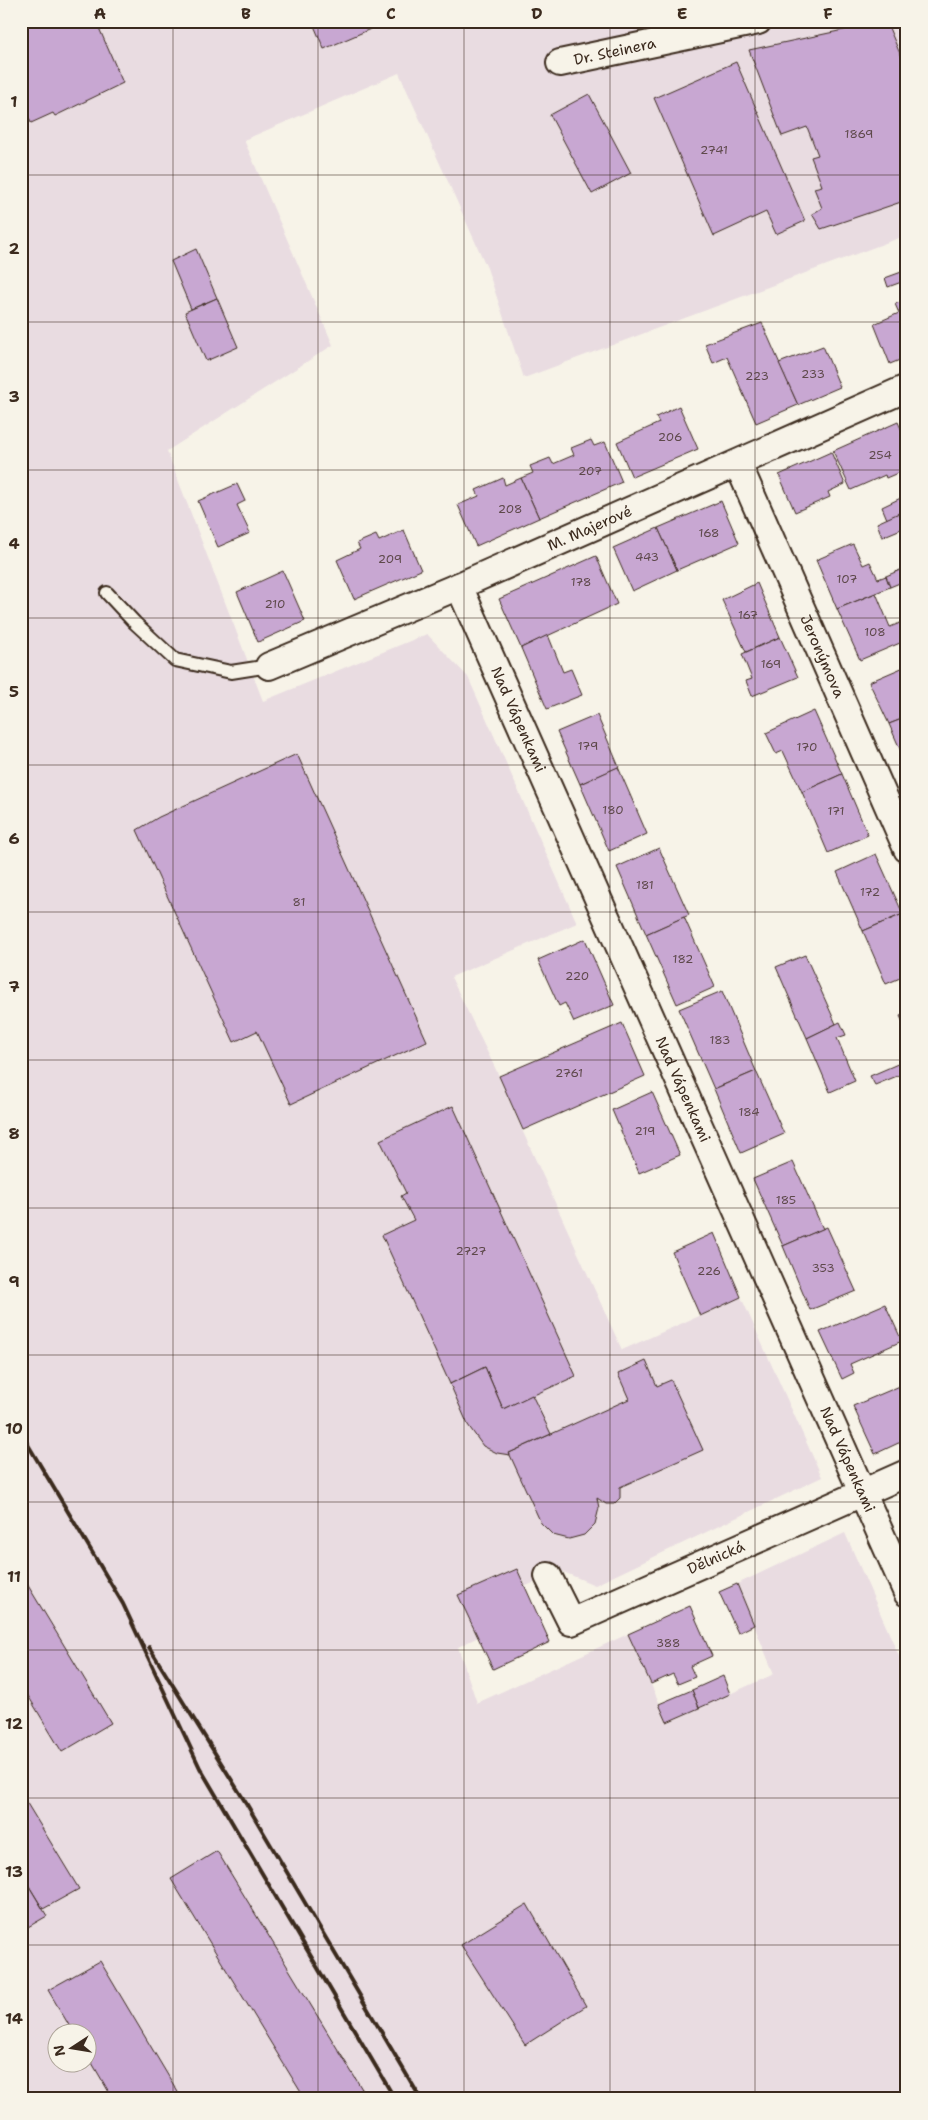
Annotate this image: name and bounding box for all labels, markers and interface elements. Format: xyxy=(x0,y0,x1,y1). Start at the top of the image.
text: A xyxy=(94,3,106,24)
text: B xyxy=(241,3,251,24)
text: C xyxy=(386,3,396,24)
text: D xyxy=(531,3,543,24)
text: E xyxy=(677,3,687,24)
text: F xyxy=(823,3,833,24)
street label: Dr. Steinera xyxy=(572,33,658,70)
text: 1 xyxy=(10,91,18,112)
house number: 1869 xyxy=(845,126,873,142)
house number: 2741 xyxy=(700,142,728,158)
text: 2 xyxy=(8,238,20,259)
house number: 233 xyxy=(801,366,825,382)
house number: 223 xyxy=(745,368,769,384)
text: 3 xyxy=(8,386,20,407)
house number: 206 xyxy=(658,429,682,445)
house number: 254 xyxy=(868,447,892,463)
house number: 207 xyxy=(578,463,602,479)
house number: 208 xyxy=(498,501,522,517)
street label: M. Majerové xyxy=(544,501,635,556)
house number: 168 xyxy=(699,525,719,541)
text: 4 xyxy=(8,533,20,554)
house number: 443 xyxy=(635,549,659,565)
house number: 209 xyxy=(378,551,402,567)
house number: 107 xyxy=(837,571,857,587)
house number: 178 xyxy=(571,574,591,590)
house number: 210 xyxy=(265,596,285,612)
house number: 167 xyxy=(738,607,758,623)
street label: Jeronýmova xyxy=(795,612,850,702)
house number: 108 xyxy=(864,624,886,640)
house number: 169 xyxy=(761,656,781,672)
street label: Nad Vápenkami xyxy=(486,663,551,775)
text: 5 xyxy=(9,681,19,702)
house number: 179 xyxy=(578,738,598,754)
house number: 170 xyxy=(797,739,817,755)
house number: 180 xyxy=(602,802,624,818)
house number: 171 xyxy=(827,803,845,819)
text: 6 xyxy=(8,828,20,849)
house number: 181 xyxy=(636,877,654,893)
house number: 172 xyxy=(860,884,880,900)
house number: 81 xyxy=(293,894,305,910)
house number: 182 xyxy=(673,951,693,967)
house number: 220 xyxy=(565,968,589,984)
text: 7 xyxy=(8,976,20,997)
house number: 183 xyxy=(710,1032,730,1048)
street label: Nad Vápenkami xyxy=(651,1033,715,1146)
house number: 2761 xyxy=(555,1065,583,1081)
house number: 184 xyxy=(738,1104,760,1120)
text: 8 xyxy=(8,1123,20,1144)
house number: 219 xyxy=(635,1123,655,1139)
house number: 185 xyxy=(776,1192,796,1208)
house number: 2727 xyxy=(456,1243,486,1259)
house number: 353 xyxy=(811,1260,835,1276)
house number: 226 xyxy=(697,1263,721,1279)
text: 9 xyxy=(8,1271,20,1292)
street label: Nad Vápenkami xyxy=(815,1403,880,1516)
text: 10 xyxy=(5,1418,23,1439)
street label: Dělnická xyxy=(684,1536,748,1579)
text: 11 xyxy=(7,1566,21,1587)
house number: 388 xyxy=(656,1635,680,1651)
text: 12 xyxy=(5,1713,23,1734)
text: 13 xyxy=(5,1861,23,1882)
text: 14 xyxy=(5,2008,23,2029)
north arrow xyxy=(48,2022,98,2072)
text: N xyxy=(49,2043,69,2058)

